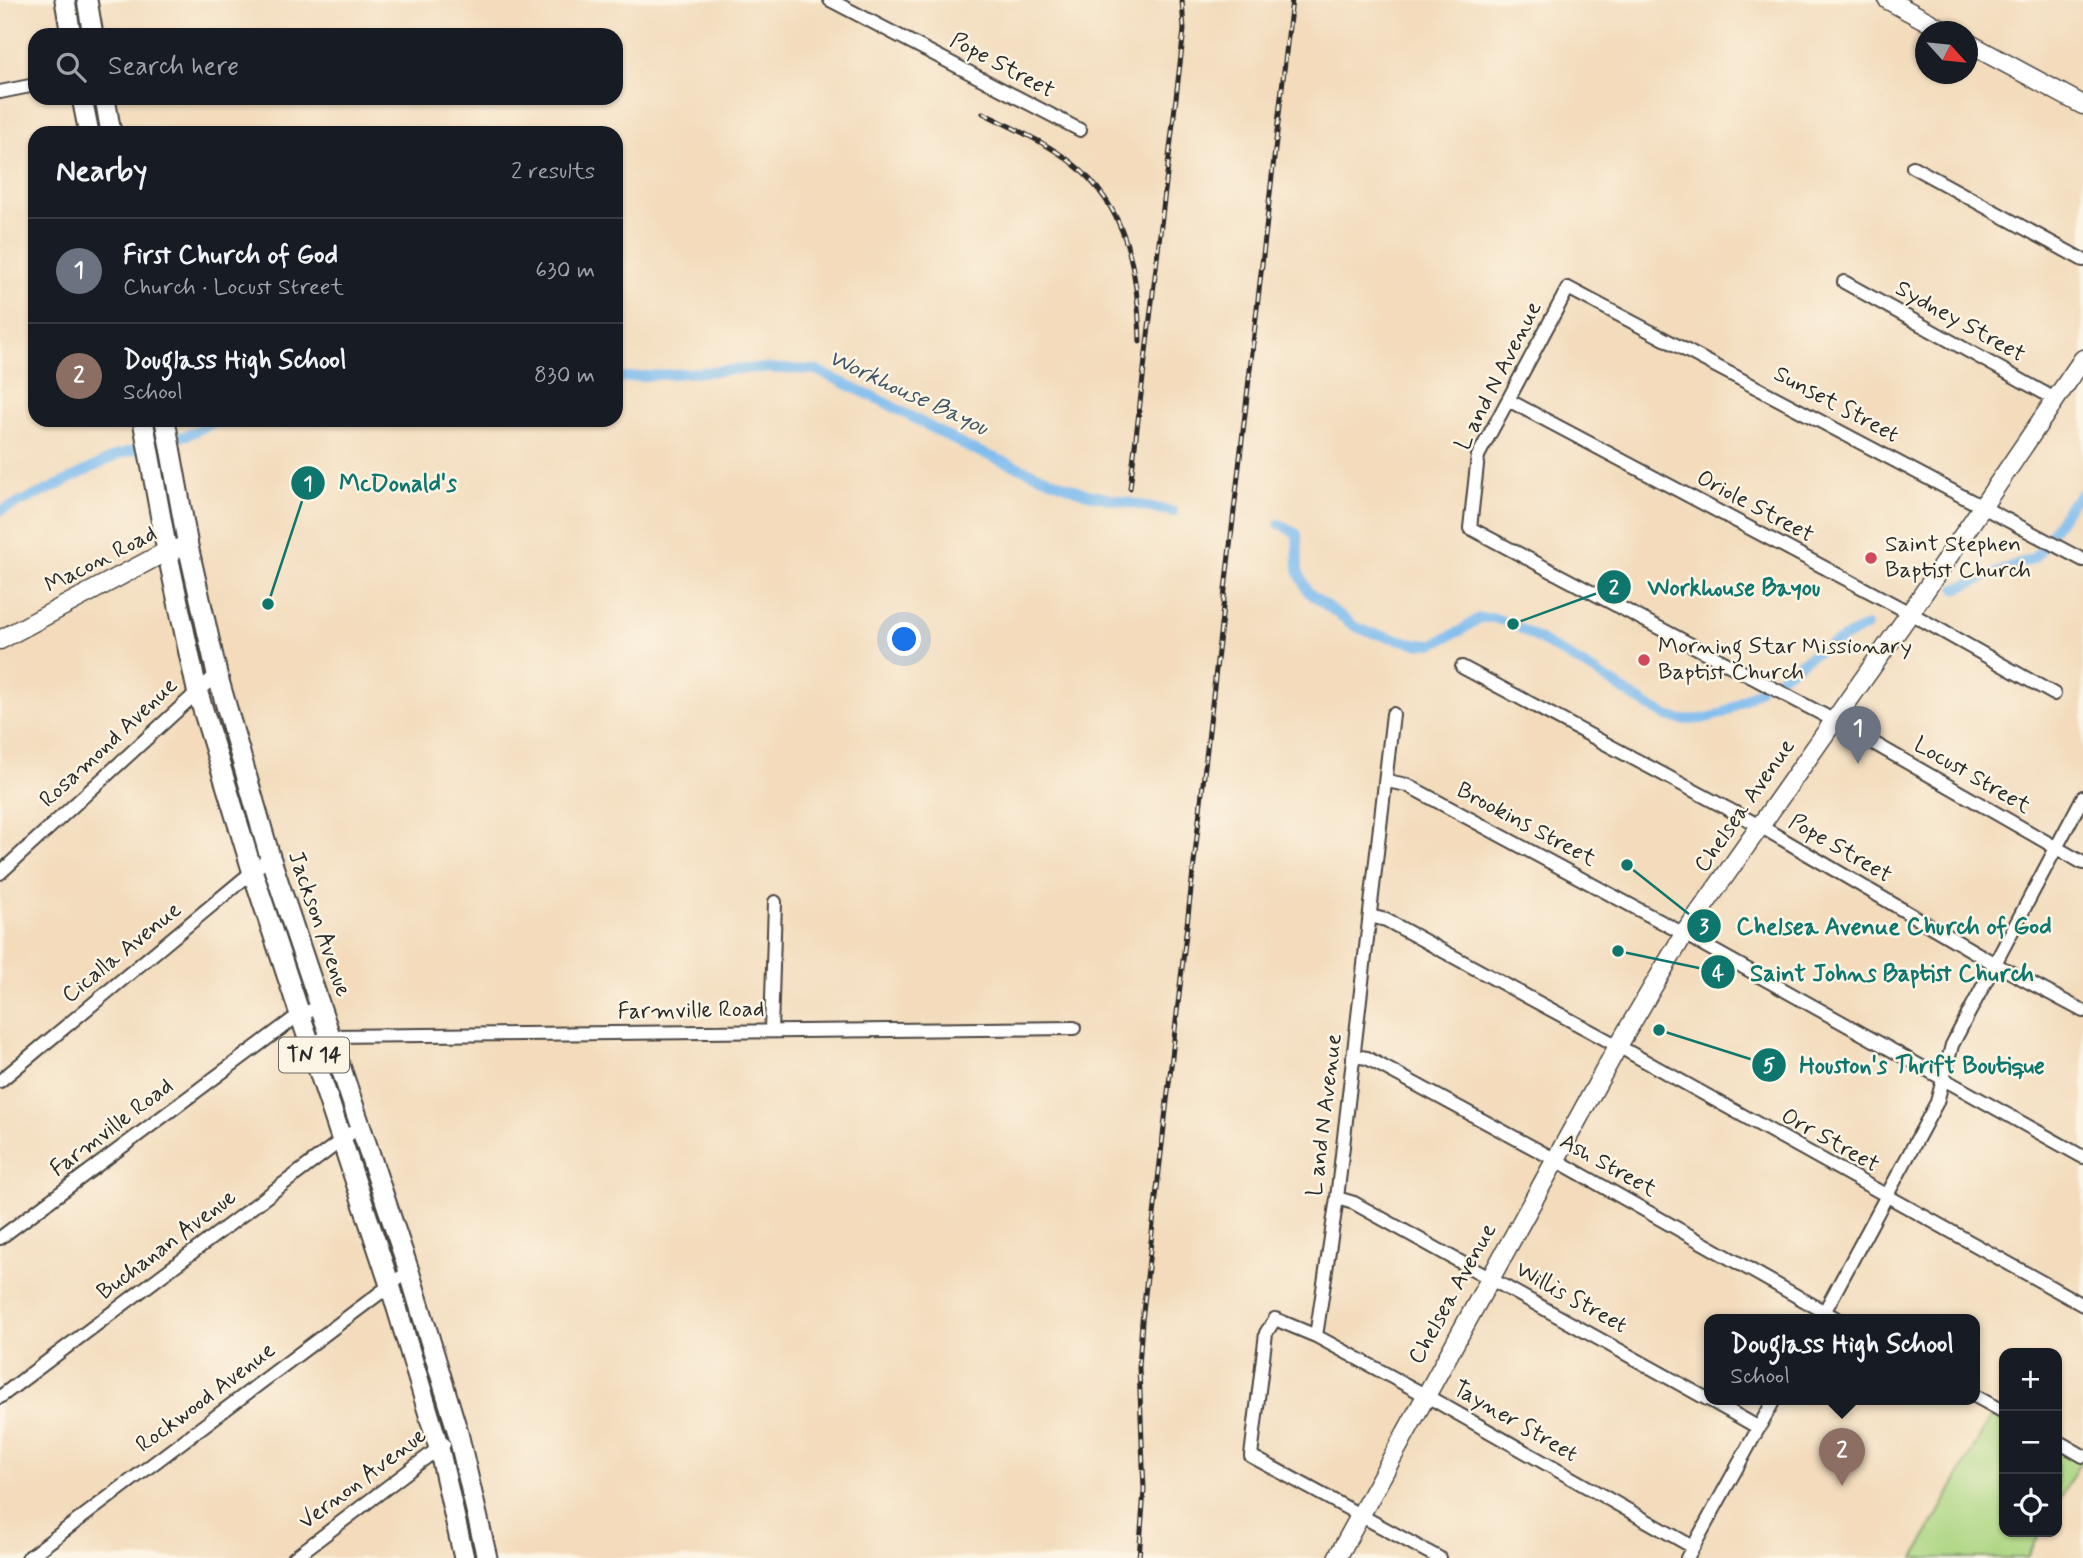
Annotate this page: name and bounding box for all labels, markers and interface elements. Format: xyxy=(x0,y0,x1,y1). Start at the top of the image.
north arrow xyxy=(1915,21,1978,84)
street label: Pope Street xyxy=(944,26,1060,106)
search box xyxy=(28,28,623,105)
icon: search xyxy=(52,48,90,86)
text: Search here xyxy=(108,50,239,84)
text: Nearby xyxy=(56,152,147,191)
text: 2 results xyxy=(511,157,595,187)
text: First Church of God xyxy=(123,239,338,273)
text: 1 xyxy=(74,256,84,286)
text: 630 m xyxy=(535,256,595,286)
text: Church · Locust Street xyxy=(123,273,344,303)
street label: Sydney Street xyxy=(1890,274,2031,370)
street label: L and N Avenue xyxy=(1449,296,1549,456)
water label: Workhouse Bayou xyxy=(823,342,994,444)
text: Douglass High School xyxy=(123,344,346,378)
street label: Sunset Street xyxy=(1768,359,1904,451)
text: 2 xyxy=(73,361,85,391)
text: 830 m xyxy=(534,361,595,391)
text: School xyxy=(123,378,183,408)
callout: McDonald's xyxy=(290,461,471,506)
street label: Oriole Street xyxy=(1691,463,1819,551)
text: McDonald's xyxy=(339,469,457,500)
text: 1 xyxy=(303,470,313,498)
street label: Macon Road xyxy=(40,519,162,601)
place label: Saint Stephen Baptist Church xyxy=(1885,530,2031,586)
marker: Saint Stephen Baptist Church xyxy=(1863,550,1879,566)
callout: Workhouse Bayou xyxy=(1596,565,1836,610)
text: Workhouse Bayou xyxy=(1647,573,1820,604)
text: 2 xyxy=(1609,574,1620,602)
your location xyxy=(887,622,921,656)
place label: Morning Star Missionary Baptist Church xyxy=(1658,632,1912,688)
marker: Morning Star Missionary Baptist Church xyxy=(1636,652,1652,668)
street label: Rosamond Avenue xyxy=(33,671,185,815)
pin: 1 xyxy=(1835,706,1881,764)
street label: Locust Street xyxy=(1908,730,2036,822)
street label: Chelsea Avenue xyxy=(1688,733,1802,879)
street label: Brookins Street xyxy=(1451,776,1601,875)
street label: Pope Street xyxy=(1783,807,1897,891)
street label: Jackson Avenue xyxy=(280,847,358,1001)
street label: Cicalla Avenue xyxy=(56,895,188,1011)
callout: Chelsea Avenue Church of God xyxy=(1687,903,2067,948)
text: Chelsea Avenue Church of God xyxy=(1736,912,2052,943)
text: 3 xyxy=(1699,913,1709,941)
callout: Saint Johns Baptist Church xyxy=(1700,950,2049,995)
text: Saint Johns Baptist Church xyxy=(1750,959,2034,990)
text: 4 xyxy=(1712,960,1725,988)
street label: Farmville Road xyxy=(617,995,765,1027)
street label: L and N Avenue xyxy=(1300,1032,1350,1198)
road number: TN 14 xyxy=(279,1038,349,1072)
callout: Houston's Thrift Boutique xyxy=(1751,1042,2059,1087)
text: Houston's Thrift Boutique xyxy=(1799,1051,2045,1082)
text: 5 xyxy=(1763,1052,1776,1080)
street label: Farmville Road xyxy=(44,1072,180,1184)
street label: Orr Street xyxy=(1775,1102,1885,1180)
street label: Ash Street xyxy=(1554,1127,1662,1205)
street label: Buchanan Avenue xyxy=(91,1183,243,1307)
street label: Chelsea Avenue xyxy=(1402,1218,1504,1370)
street label: Willis Street xyxy=(1510,1255,1632,1341)
popup xyxy=(1704,1314,1980,1405)
text: Douglass High School xyxy=(1730,1328,1954,1362)
street label: Rockwood Avenue xyxy=(130,1336,282,1460)
map controls xyxy=(1999,1348,2062,1537)
button: + xyxy=(1999,1348,2062,1411)
text: School xyxy=(1730,1362,1790,1392)
street label: Tayner Street xyxy=(1447,1374,1583,1470)
button: − xyxy=(1999,1411,2062,1474)
street label: Vernon Avenue xyxy=(293,1421,433,1537)
pin: 2 xyxy=(1819,1428,1865,1486)
button: locate xyxy=(1999,1474,2062,1537)

